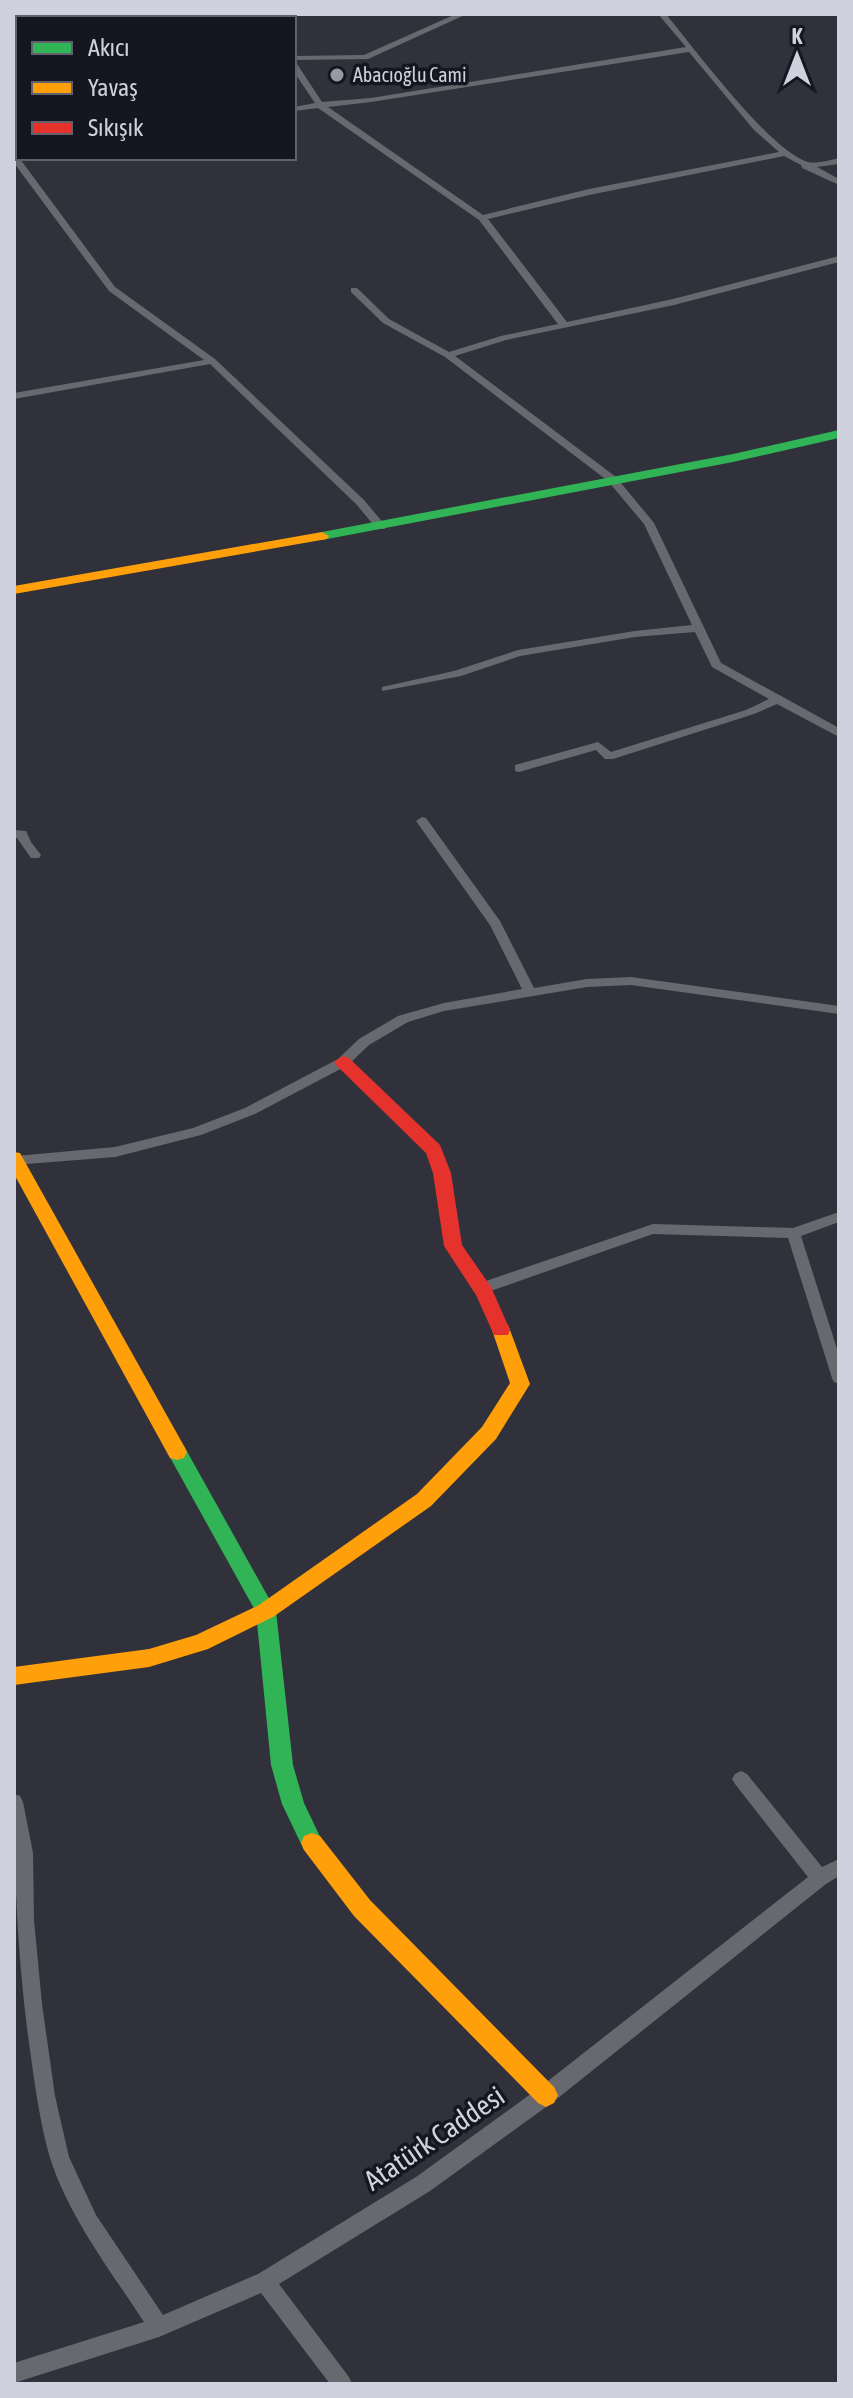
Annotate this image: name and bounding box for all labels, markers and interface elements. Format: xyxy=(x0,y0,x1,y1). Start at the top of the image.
legend xyxy=(16,16,296,160)
north arrow xyxy=(757,16,837,96)
text: K xyxy=(792,23,803,49)
text: Akıcı xyxy=(88,34,130,61)
place label: Abacıoğlu Cami xyxy=(353,63,467,86)
marker: Abacıoğlu Cami xyxy=(328,66,346,84)
text: Yavaş xyxy=(88,74,138,101)
text: Sıkışık xyxy=(88,114,144,141)
street label: Atatürk Caddesi xyxy=(358,2079,510,2197)

